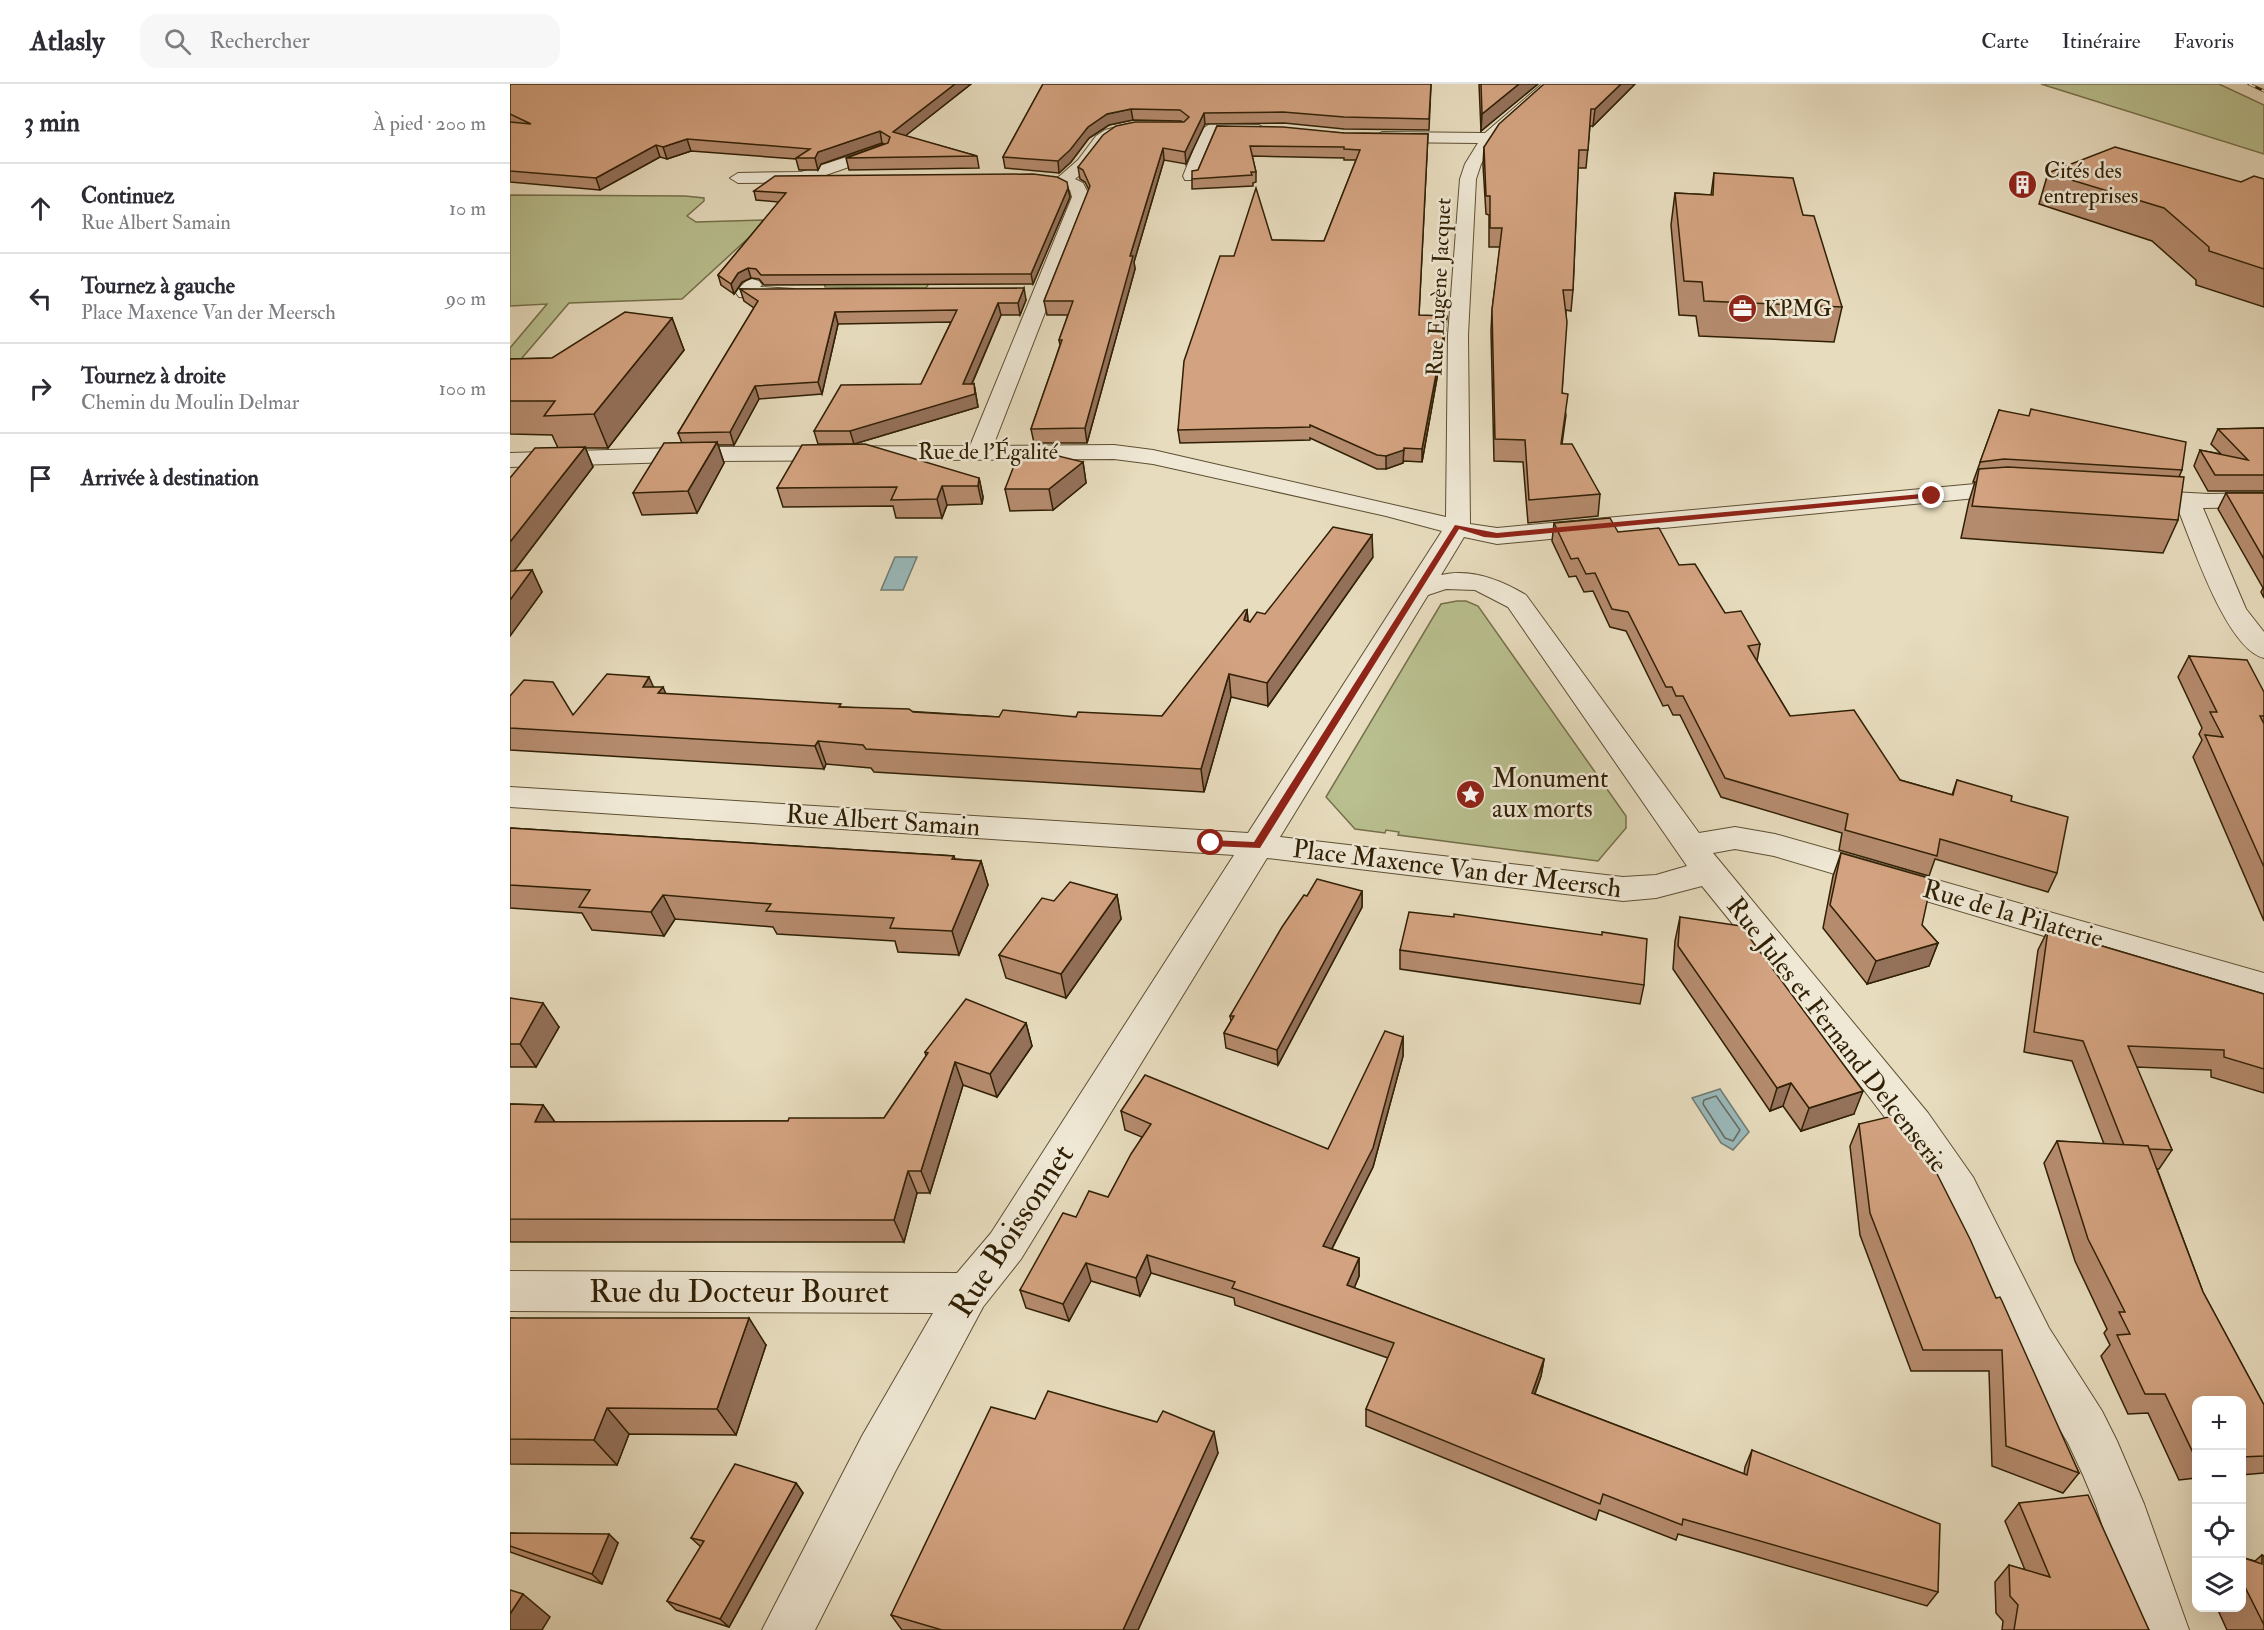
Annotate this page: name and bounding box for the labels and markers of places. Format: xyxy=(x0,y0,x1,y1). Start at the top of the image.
place label: Cités des entreprises xyxy=(2044,157,2138,211)
building icon: Cités des entreprises xyxy=(2007,168,2039,200)
office icon: KPMG xyxy=(1727,293,1759,325)
place label: KPMG xyxy=(1764,295,1832,323)
place label: Monument aux morts xyxy=(1492,763,1608,825)
place icon: Monument aux morts xyxy=(1455,778,1487,810)

